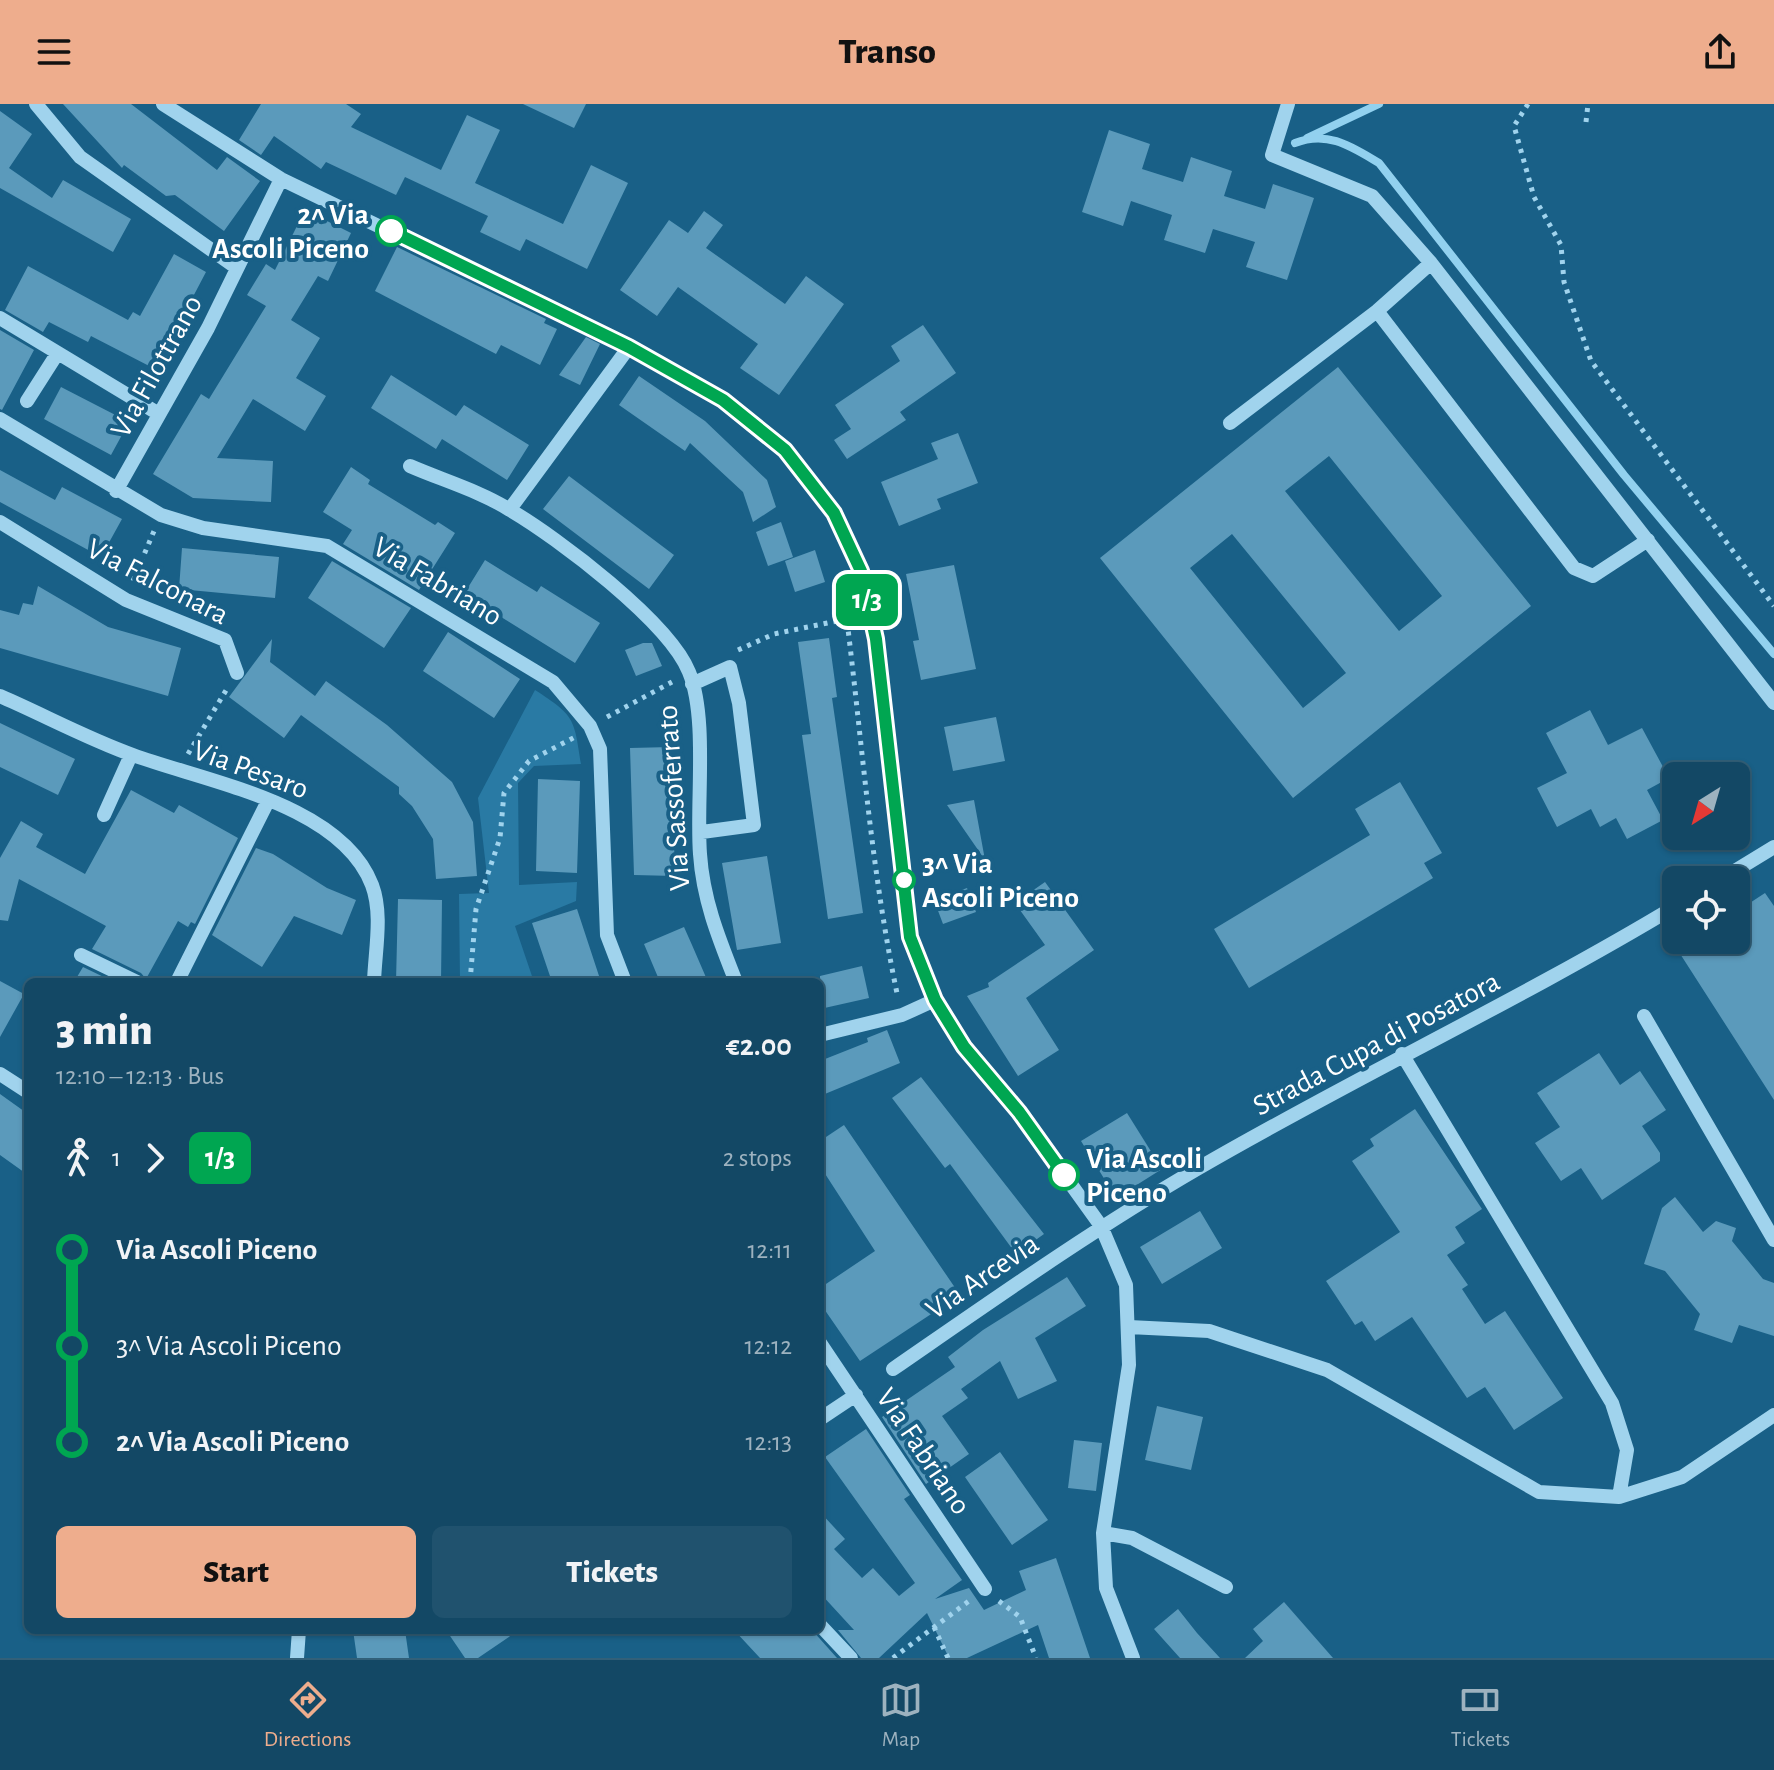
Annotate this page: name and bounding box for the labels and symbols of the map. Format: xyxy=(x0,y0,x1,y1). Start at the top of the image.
place label: 2^ Via Ascoli Piceno xyxy=(212,200,369,264)
marker: 2^ Via Ascoli Piceno xyxy=(376,216,406,246)
street label: Via Filottrano xyxy=(106,290,208,443)
street label: Via Fabriano xyxy=(368,532,507,632)
street label: Via Falconara xyxy=(82,533,233,630)
line badge: 1/3 xyxy=(821,574,913,626)
street label: Via Sassoferrato xyxy=(653,704,695,892)
street label: Via Pesaro xyxy=(189,735,312,805)
north arrow xyxy=(1662,762,1750,850)
place label: 3^ Via Ascoli Piceno xyxy=(922,849,1079,913)
marker: 3^ Via Ascoli Piceno xyxy=(893,869,915,891)
street label: Strada Cupa di Posatora xyxy=(1248,966,1505,1122)
place label: Via Ascoli Piceno xyxy=(1086,1144,1202,1208)
marker: Via Ascoli Piceno xyxy=(1049,1160,1079,1190)
street label: Via Arcevia xyxy=(921,1228,1044,1325)
street label: Via Fabriano xyxy=(870,1383,976,1520)

